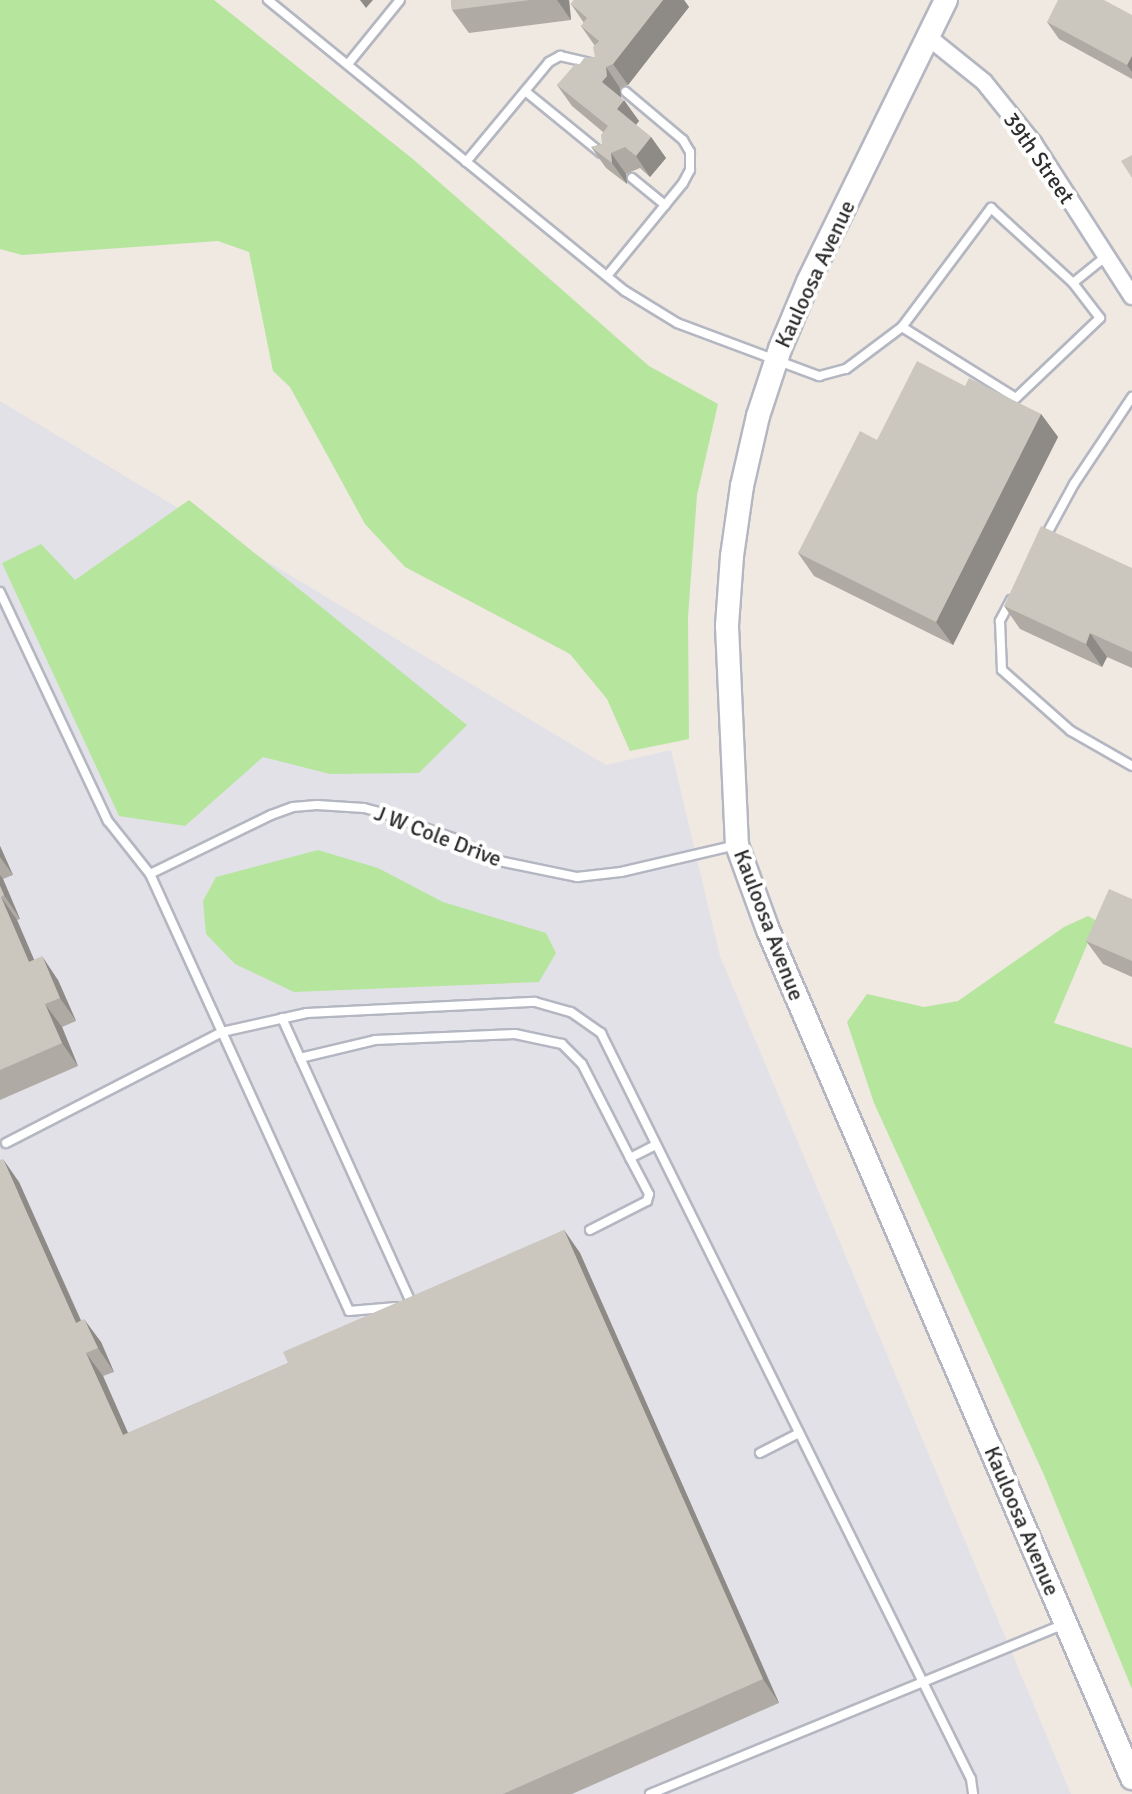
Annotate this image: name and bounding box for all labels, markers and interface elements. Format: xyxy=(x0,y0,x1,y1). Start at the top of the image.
street label: 39th Street xyxy=(998,107,1080,209)
street label: Kauloosa Avenue xyxy=(769,196,861,352)
street label: J W Cole Drive xyxy=(371,800,505,872)
street label: Kauloosa Avenue xyxy=(728,846,810,1004)
street label: Kauloosa Avenue xyxy=(979,1442,1065,1600)

